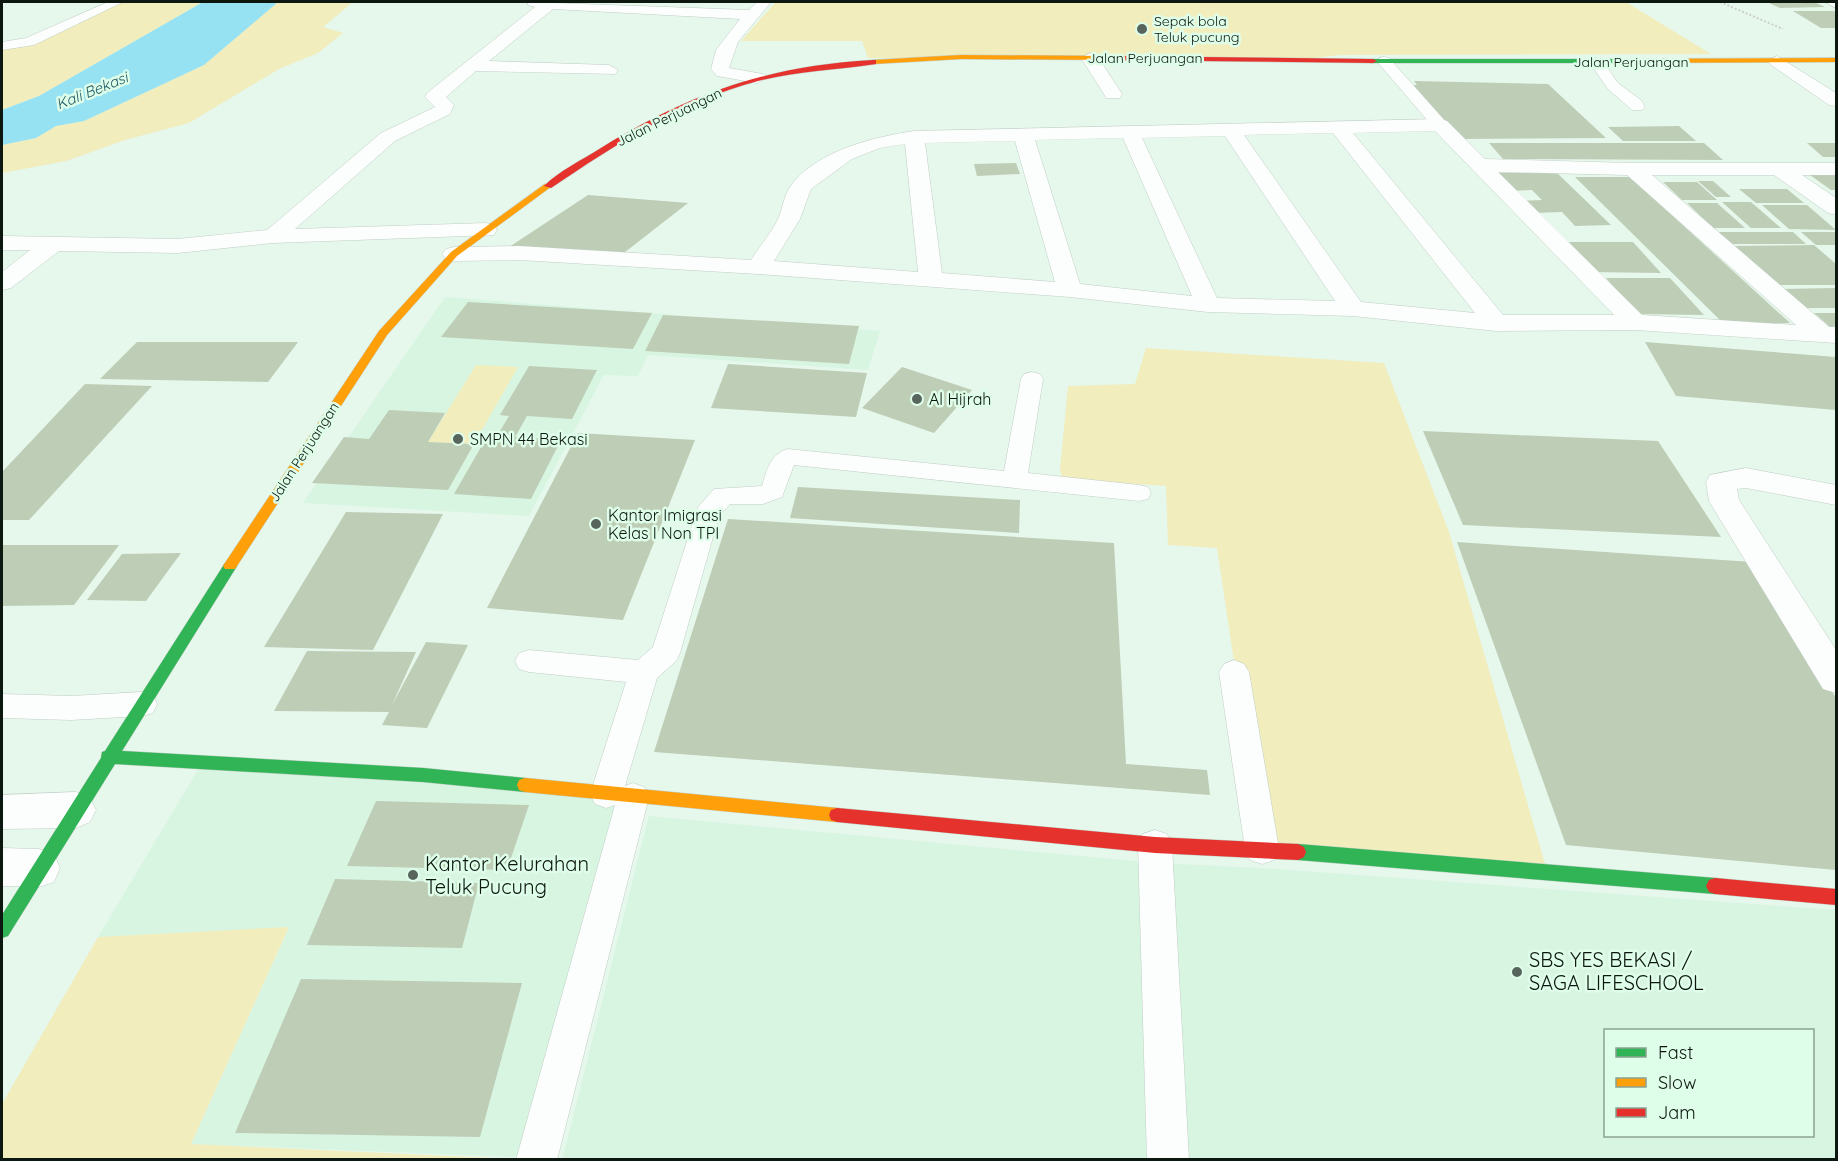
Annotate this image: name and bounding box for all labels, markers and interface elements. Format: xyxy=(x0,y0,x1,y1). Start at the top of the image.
place label: Sepak bola Teluk pucung xyxy=(1154,12,1240,46)
marker: Sepak bola Teluk pucung xyxy=(1135,22,1149,36)
street label: Jalan Perjuangan xyxy=(1087,49,1203,67)
street label: Jalan Perjuangan xyxy=(1573,53,1689,71)
water label: Kali Bekasi xyxy=(53,67,132,113)
street label: Jalan Perjuangan xyxy=(613,84,725,150)
place label: Al Hijrah xyxy=(929,389,991,409)
marker: Al Hijrah xyxy=(910,392,924,406)
street label: Jalan Perjuangan xyxy=(265,399,343,505)
place label: SMPN 44 Bekasi xyxy=(470,429,588,449)
marker: SMPN 44 Bekasi xyxy=(451,432,465,446)
place label: Kantor Imigrasi Kelas I Non TPI xyxy=(608,505,722,543)
marker: Kantor Imigrasi Kelas I Non TPI xyxy=(589,517,603,531)
place label: Kantor Kelurahan Teluk Pucung xyxy=(425,851,589,899)
marker: Kantor Kelurahan Teluk Pucung xyxy=(406,868,420,882)
place label: SBS YES BEKASI / SAGA LIFESCHOOL xyxy=(1529,947,1704,995)
marker: SBS YES BEKASI / SAGA LIFESCHOOL xyxy=(1510,965,1524,979)
legend xyxy=(1604,1029,1814,1137)
text: Fast xyxy=(1658,1041,1693,1064)
text: Slow xyxy=(1658,1071,1696,1094)
text: Jam xyxy=(1658,1101,1696,1124)

